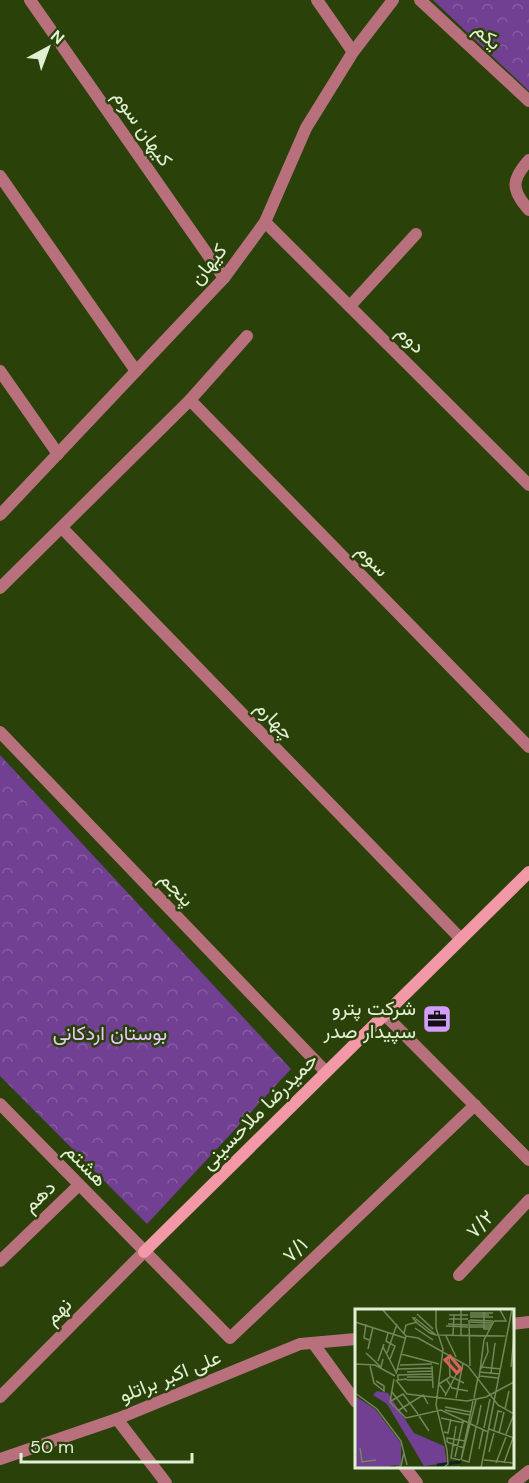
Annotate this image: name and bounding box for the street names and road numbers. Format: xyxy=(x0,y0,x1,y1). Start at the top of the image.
street label: یکم xyxy=(468,17,508,55)
street label: کیهان سوم xyxy=(107,85,179,172)
street label: کیهان xyxy=(183,238,233,290)
street label: دوم xyxy=(391,319,431,359)
street label: سوم xyxy=(351,538,395,582)
street label: چهارم xyxy=(249,695,300,746)
street label: پنجم xyxy=(153,866,200,913)
street label: حمیدرضا ملاحسینی xyxy=(195,1047,323,1175)
street label: هشتم xyxy=(59,1138,113,1192)
street label: دهم xyxy=(17,1174,61,1218)
street label: ۷/۲ xyxy=(460,1204,500,1244)
street label: ۷/۱ xyxy=(277,1232,313,1268)
street label: نهم xyxy=(39,1292,77,1330)
street label: علی اکبر براتلو xyxy=(115,1344,225,1408)

